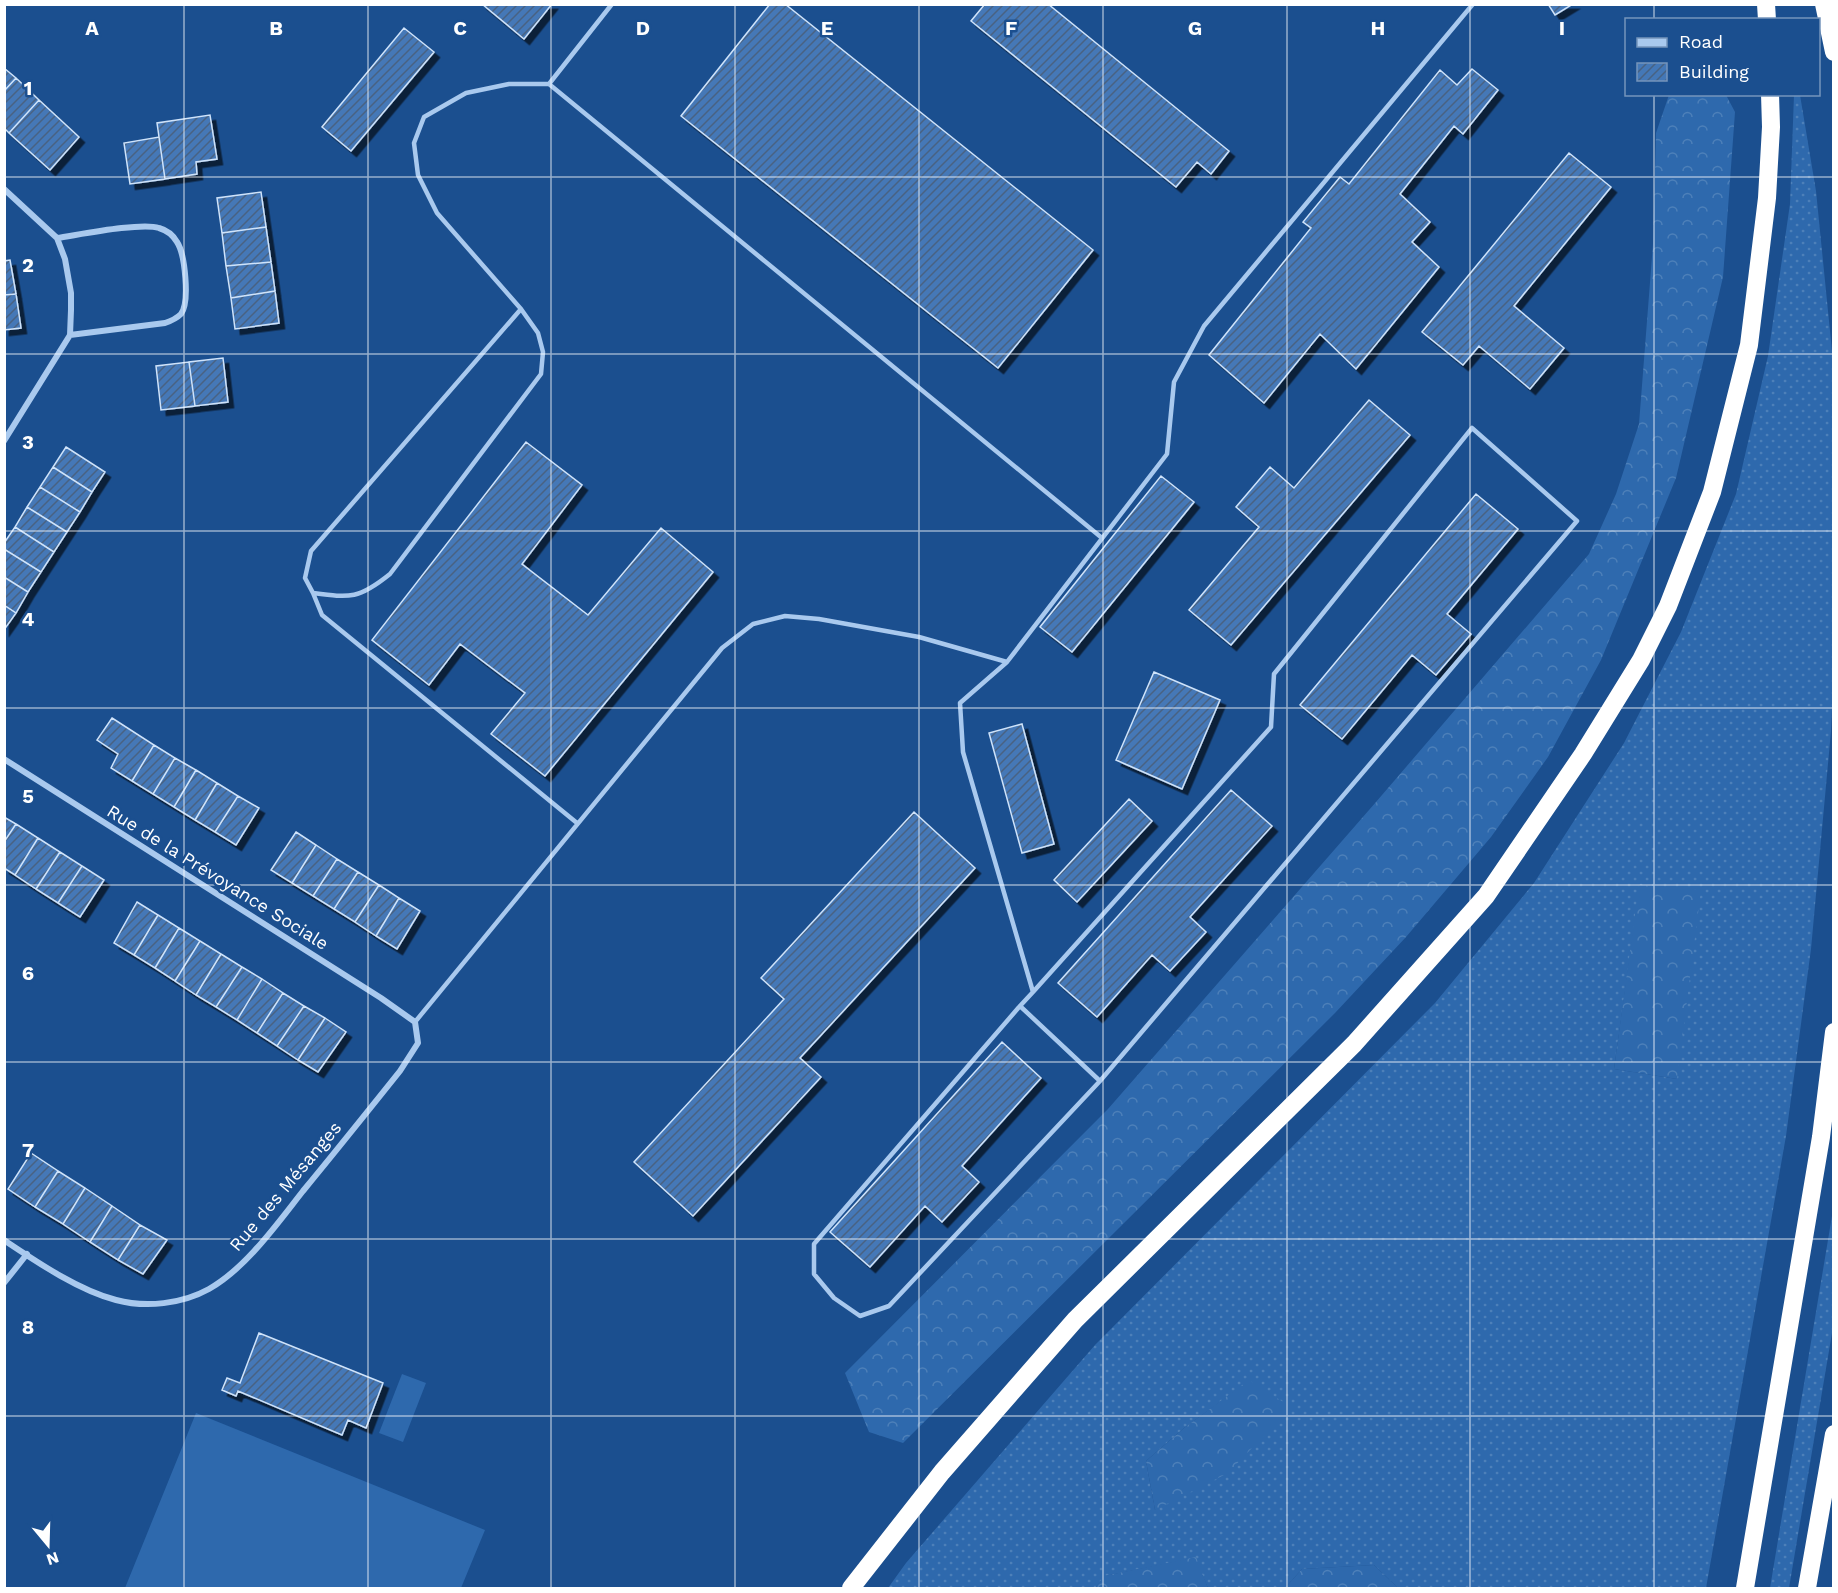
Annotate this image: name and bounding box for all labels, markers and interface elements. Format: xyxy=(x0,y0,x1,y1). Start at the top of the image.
text: A xyxy=(85,16,99,40)
text: B xyxy=(269,16,283,40)
text: C xyxy=(453,16,467,40)
text: D xyxy=(636,16,650,40)
text: E xyxy=(821,16,833,40)
text: F xyxy=(1005,16,1017,40)
text: G xyxy=(1188,16,1202,40)
text: H xyxy=(1371,16,1385,40)
text: I xyxy=(1559,16,1565,40)
legend xyxy=(1625,18,1820,96)
text: Road xyxy=(1679,31,1723,52)
text: Building xyxy=(1679,61,1749,82)
text: 1 xyxy=(24,76,32,100)
text: 2 xyxy=(22,253,34,277)
text: 3 xyxy=(22,430,34,454)
text: 4 xyxy=(22,607,35,631)
text: 5 xyxy=(22,784,34,808)
street label: Rue de la Prévoyance Sociale xyxy=(103,800,333,954)
text: 6 xyxy=(22,961,34,985)
street label: Rue des Mésanges xyxy=(225,1117,345,1255)
text: 7 xyxy=(22,1138,34,1162)
text: 8 xyxy=(22,1315,34,1339)
north arrow xyxy=(18,1515,78,1575)
text: N xyxy=(44,1548,61,1570)

